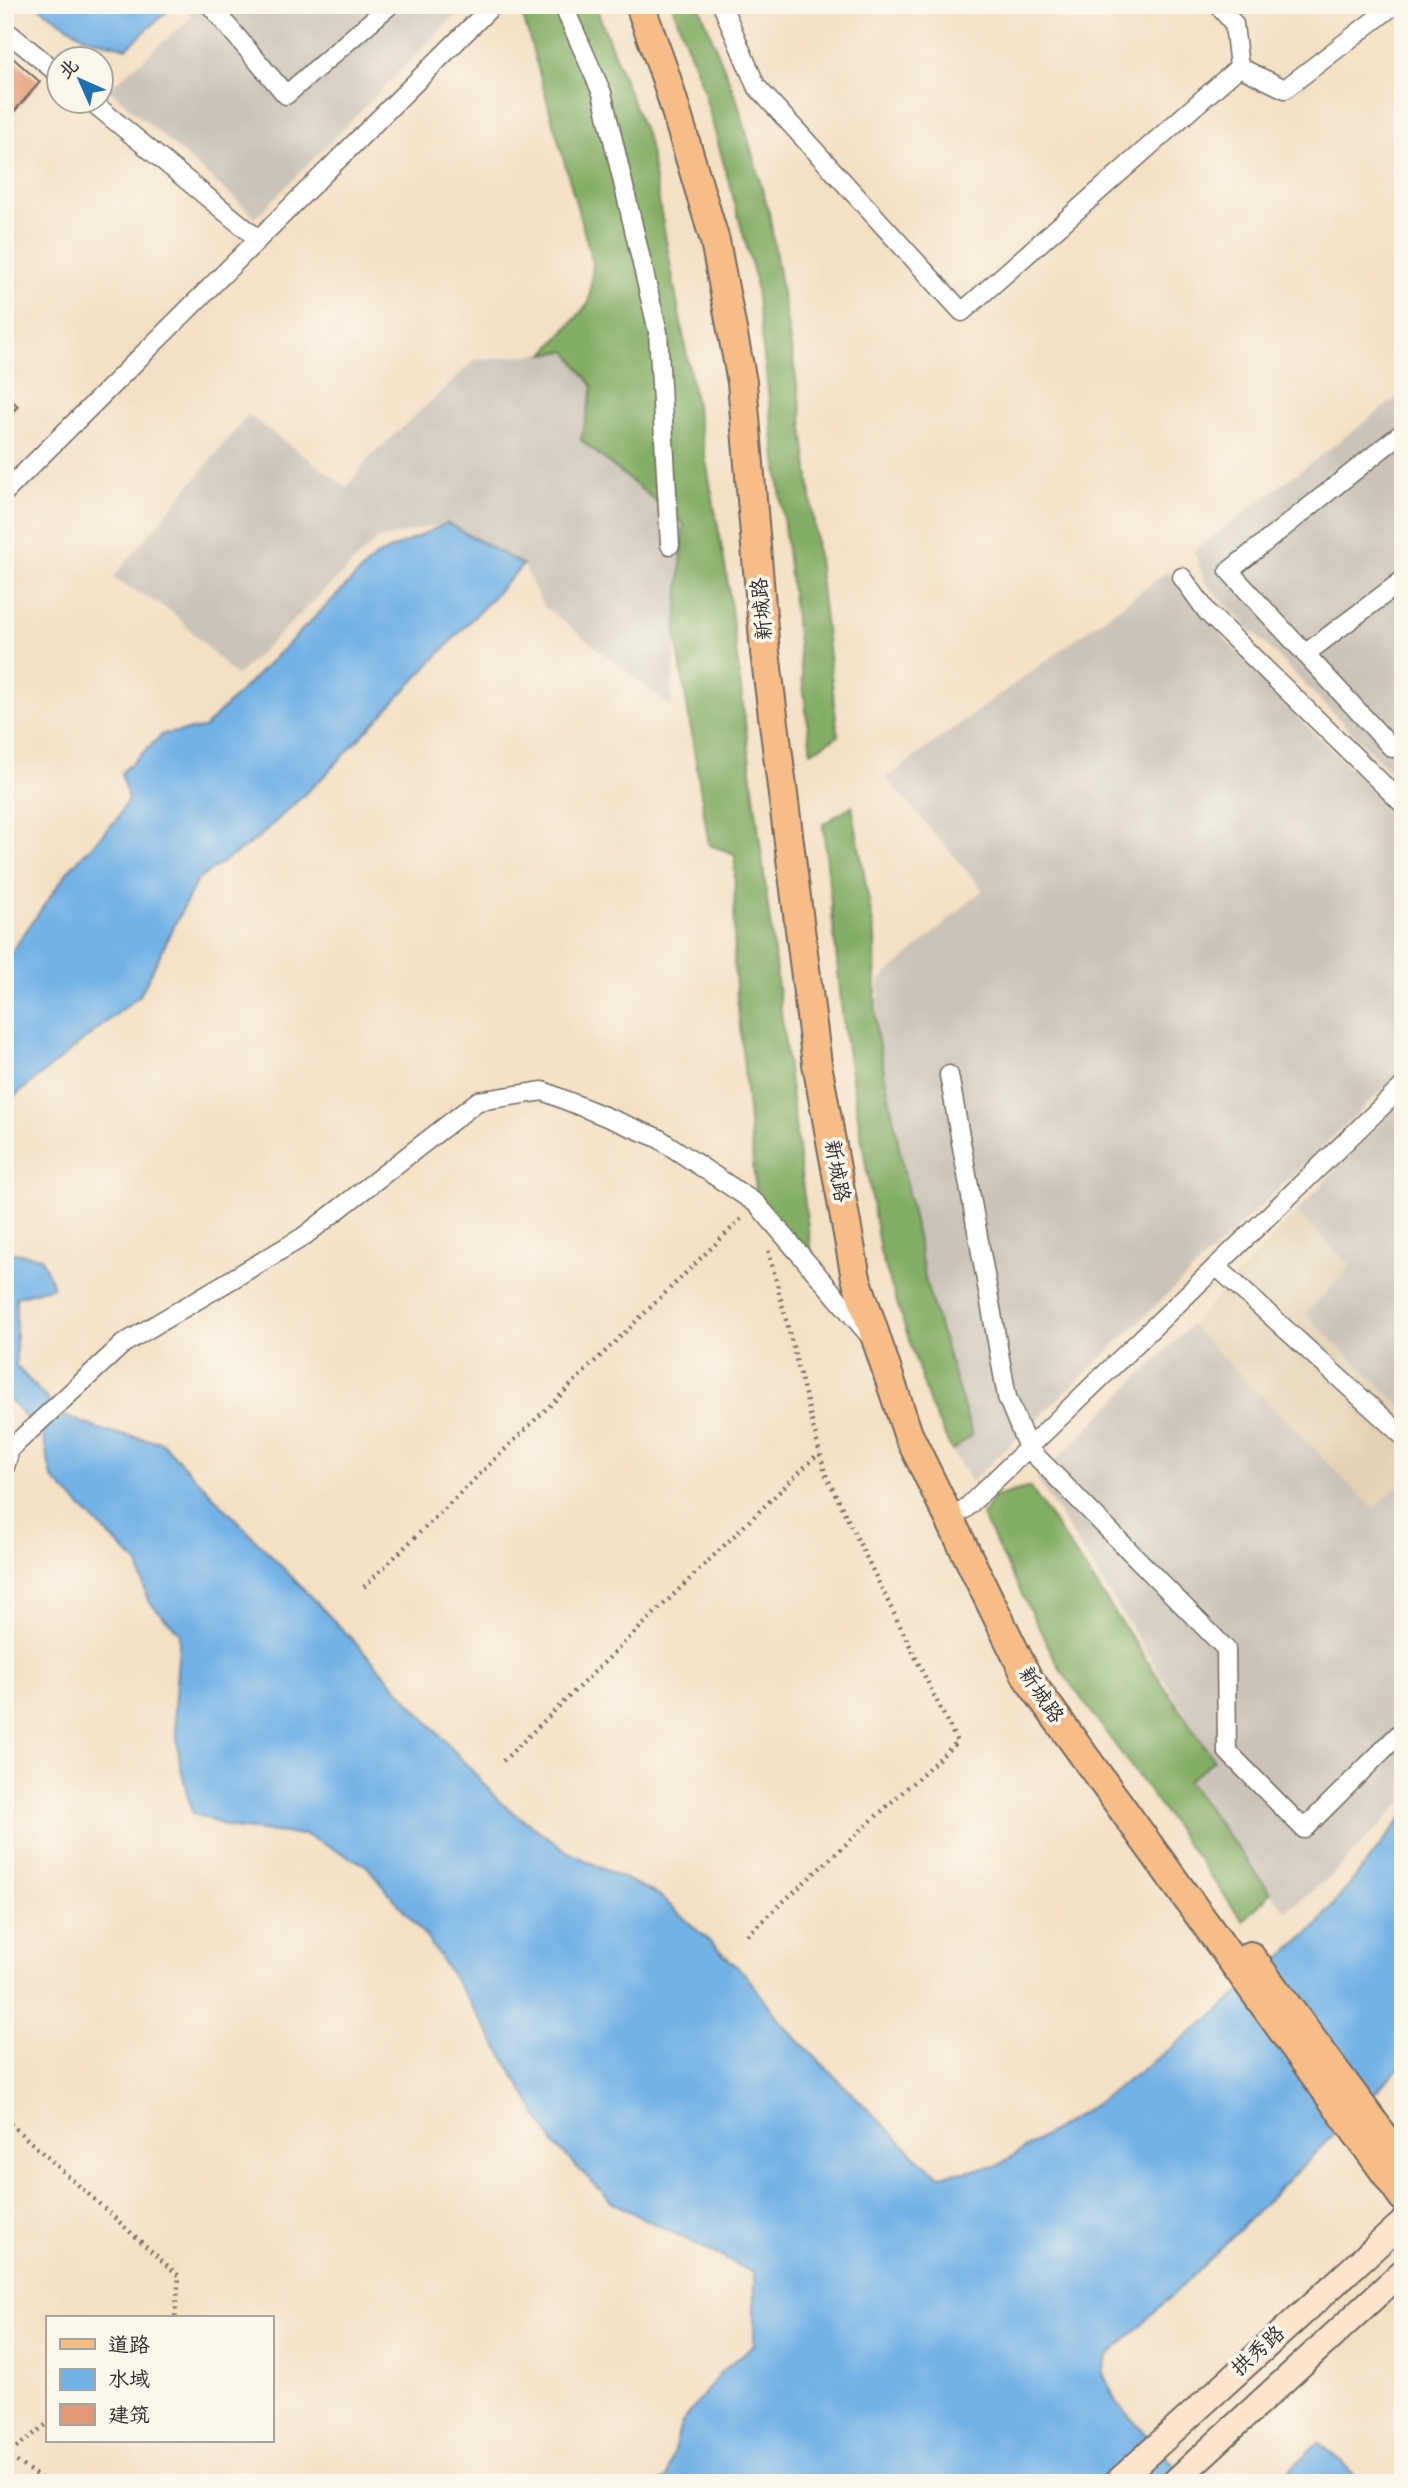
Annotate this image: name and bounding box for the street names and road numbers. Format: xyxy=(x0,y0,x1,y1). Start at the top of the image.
street label: 新城路 xyxy=(745,576,779,642)
street label: 新城路 xyxy=(817,1137,857,1205)
street label: 新城路 xyxy=(1011,1661,1071,1729)
street label: 拱秀路 xyxy=(1225,2319,1291,2383)

